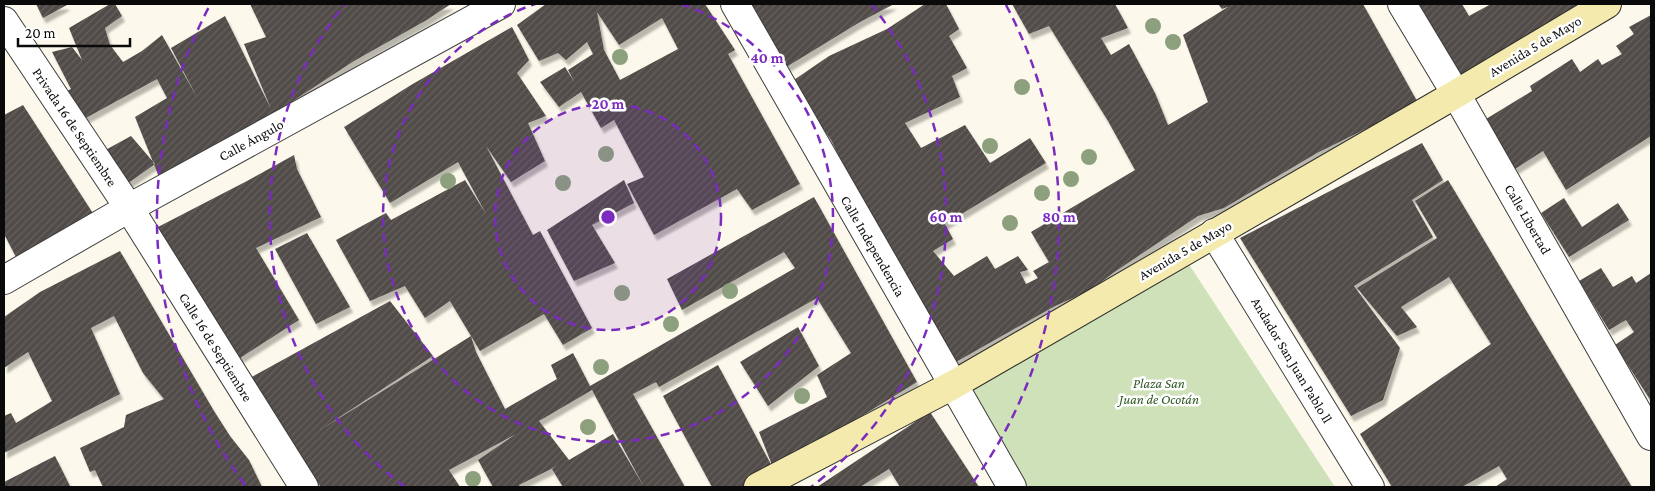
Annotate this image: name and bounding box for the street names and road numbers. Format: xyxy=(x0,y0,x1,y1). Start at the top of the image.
street label: Avenida 5 de Mayo xyxy=(1486,12,1584,80)
street label: Privada 16 de Septiembre xyxy=(29,65,121,189)
street label: Calle Ángulo xyxy=(216,116,286,164)
street label: Calle Libertad xyxy=(1502,181,1555,257)
street label: Calle Independencia xyxy=(838,193,909,300)
street label: Avenida 5 de Mayo xyxy=(1136,217,1234,283)
street label: Calle 16 de Septiembre xyxy=(176,290,256,404)
street label: Andador San Juan Pablo ll xyxy=(1248,294,1336,426)

